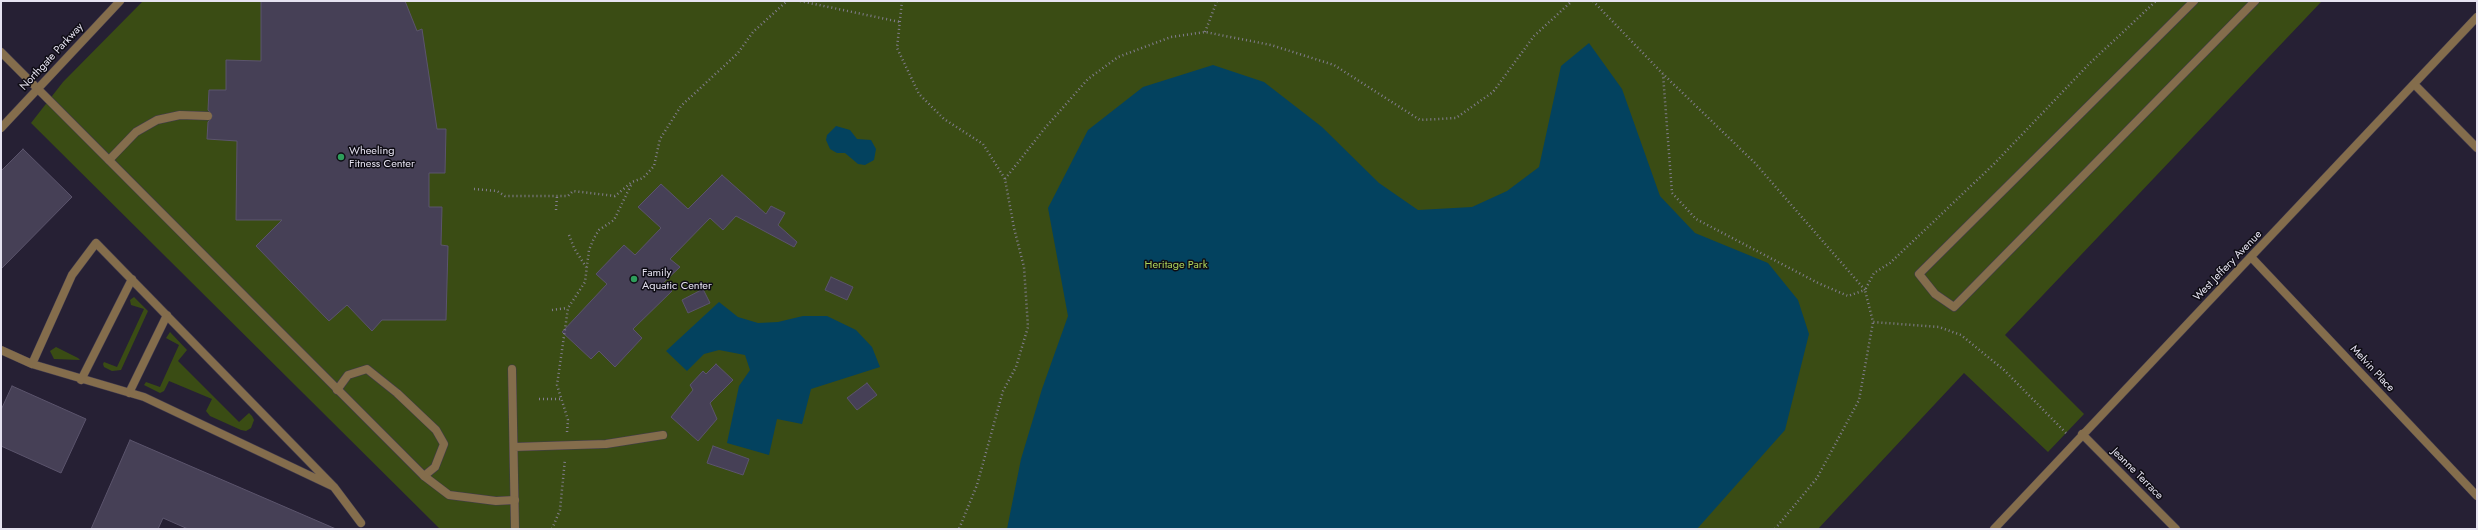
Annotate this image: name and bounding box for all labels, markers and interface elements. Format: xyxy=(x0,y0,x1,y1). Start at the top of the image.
street label: Northgate Parkway xyxy=(17,21,87,93)
place label: Wheeling Fitness Center xyxy=(349,144,415,170)
marker: Wheeling Fitness Center xyxy=(336,152,346,162)
street label: West Jeffery Avenue xyxy=(2191,228,2265,304)
park label: Heritage Park xyxy=(1145,258,1207,272)
place label: Family Aquatic Center xyxy=(642,266,712,292)
marker: Family Aquatic Center xyxy=(629,274,639,284)
street label: Melvin Place xyxy=(2347,343,2397,395)
street label: Jeanne Terrace xyxy=(2108,445,2166,503)

